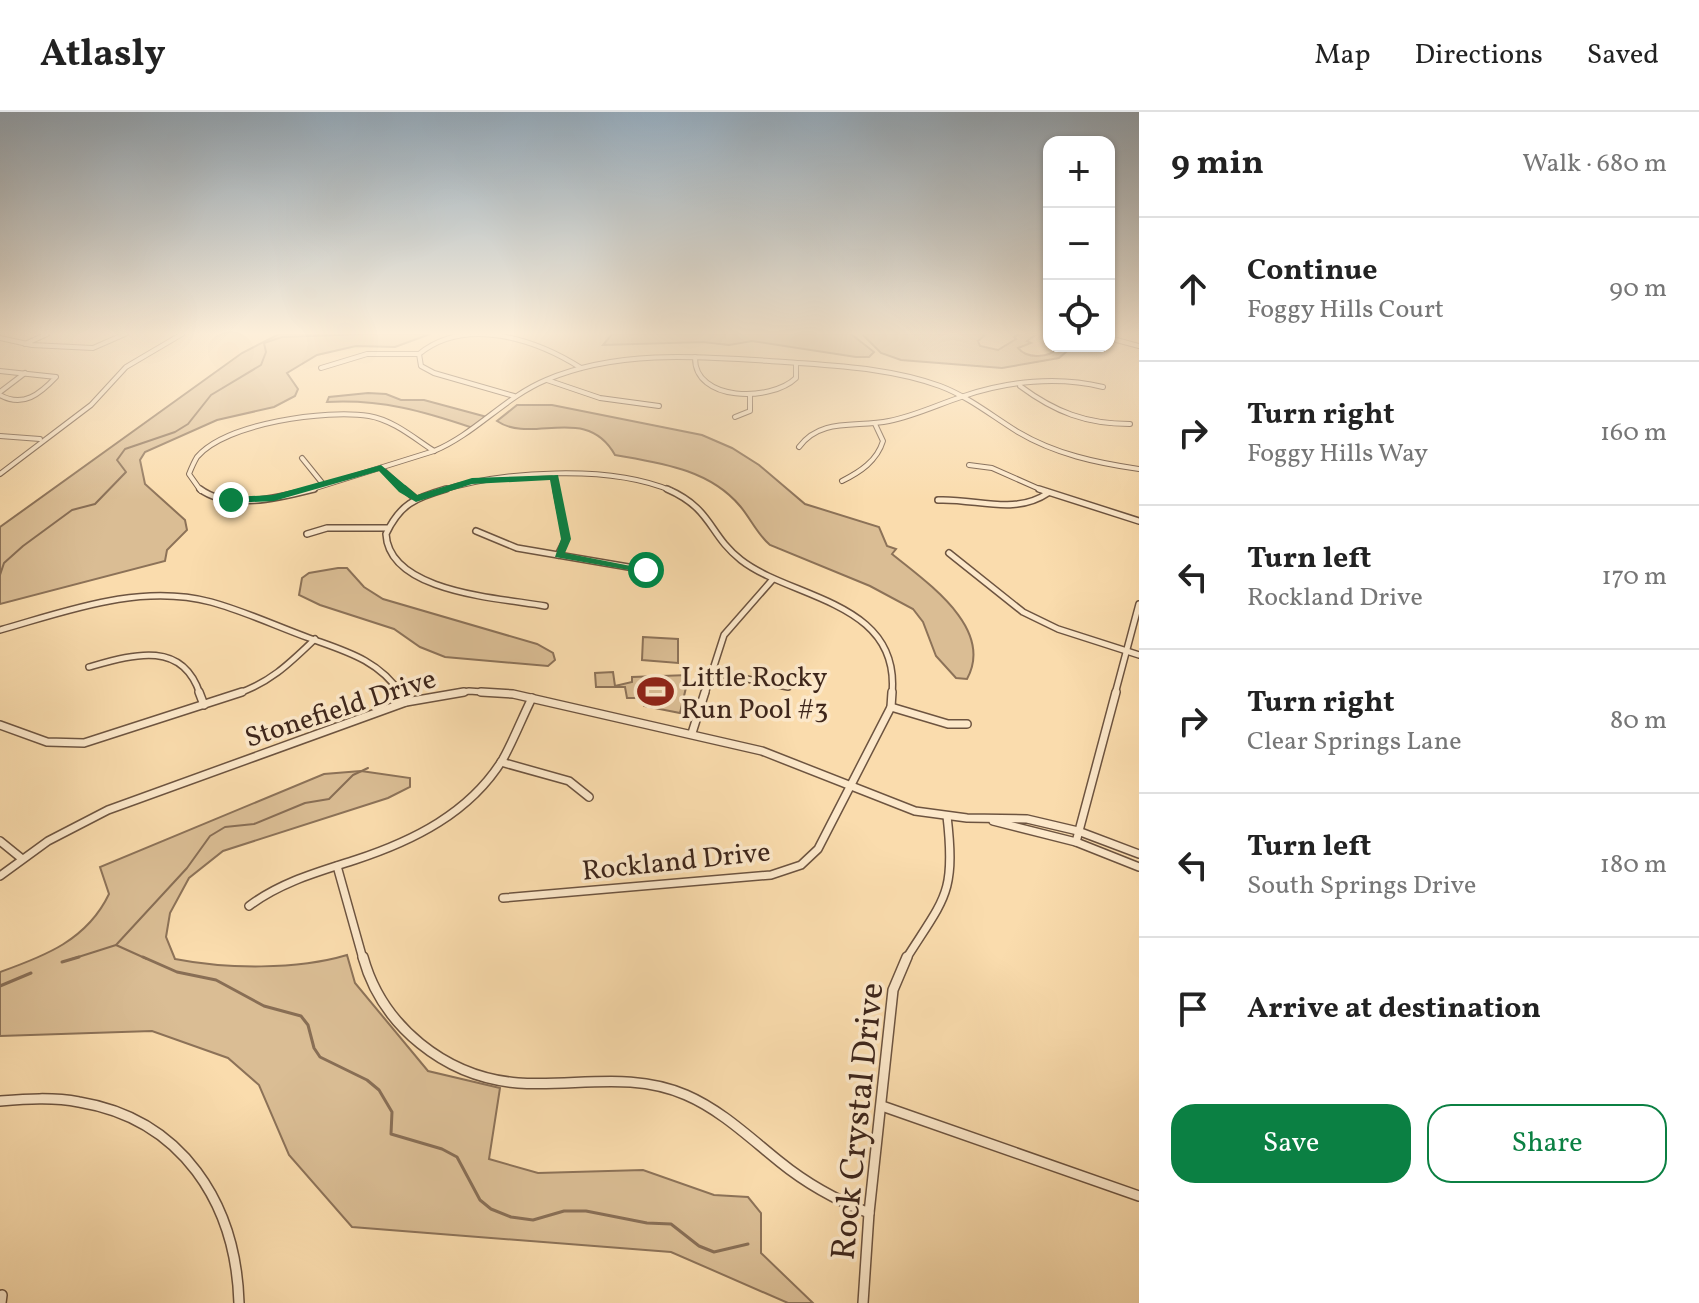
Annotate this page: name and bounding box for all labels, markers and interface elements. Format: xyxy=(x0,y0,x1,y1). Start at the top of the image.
text: Atlasly xyxy=(40,29,166,82)
text: Map xyxy=(1315,36,1371,75)
text: Directions xyxy=(1415,36,1543,75)
text: Saved xyxy=(1587,36,1659,75)
map controls xyxy=(1043,136,1115,352)
button: + xyxy=(1043,136,1115,208)
text: 9 min xyxy=(1171,141,1264,188)
text: Walk · 680 m xyxy=(1522,146,1667,182)
button: − xyxy=(1043,208,1115,280)
text: Continue xyxy=(1247,250,1378,292)
icon: ahead xyxy=(1171,267,1215,311)
text: 90 m xyxy=(1609,271,1667,307)
button: locate xyxy=(1043,280,1115,352)
text: Foggy Hills Court xyxy=(1247,292,1444,328)
text: Turn right xyxy=(1247,394,1395,436)
icon: right xyxy=(1171,411,1215,455)
text: 160 m xyxy=(1600,415,1667,451)
text: Foggy Hills Way xyxy=(1247,436,1428,472)
route end xyxy=(213,482,249,518)
text: Turn left xyxy=(1247,538,1371,580)
route start xyxy=(628,552,664,588)
icon: left xyxy=(1171,555,1215,599)
text: 170 m xyxy=(1602,559,1667,595)
text: Rockland Drive xyxy=(1247,580,1423,616)
place label: Little Rocky Run Pool #3 xyxy=(681,659,828,730)
street label: Stonefield Drive xyxy=(240,660,441,759)
sports icon: Little Rocky Run Pool #3 xyxy=(636,673,674,711)
text: Turn right xyxy=(1247,682,1395,724)
icon: right xyxy=(1171,699,1215,743)
text: 80 m xyxy=(1610,703,1667,739)
text: Clear Springs Lane xyxy=(1247,724,1462,760)
text: Turn left xyxy=(1247,826,1371,868)
street label: Rockland Drive xyxy=(580,833,772,892)
icon: left xyxy=(1171,843,1215,887)
text: 180 m xyxy=(1600,847,1667,883)
text: South Springs Drive xyxy=(1247,868,1476,904)
street label: Rock Crystal Drive xyxy=(822,980,897,1262)
icon: arrive xyxy=(1171,987,1215,1031)
text: Arrive at destination xyxy=(1247,988,1541,1030)
button: Save xyxy=(1171,1104,1411,1183)
button: Share xyxy=(1427,1104,1667,1183)

